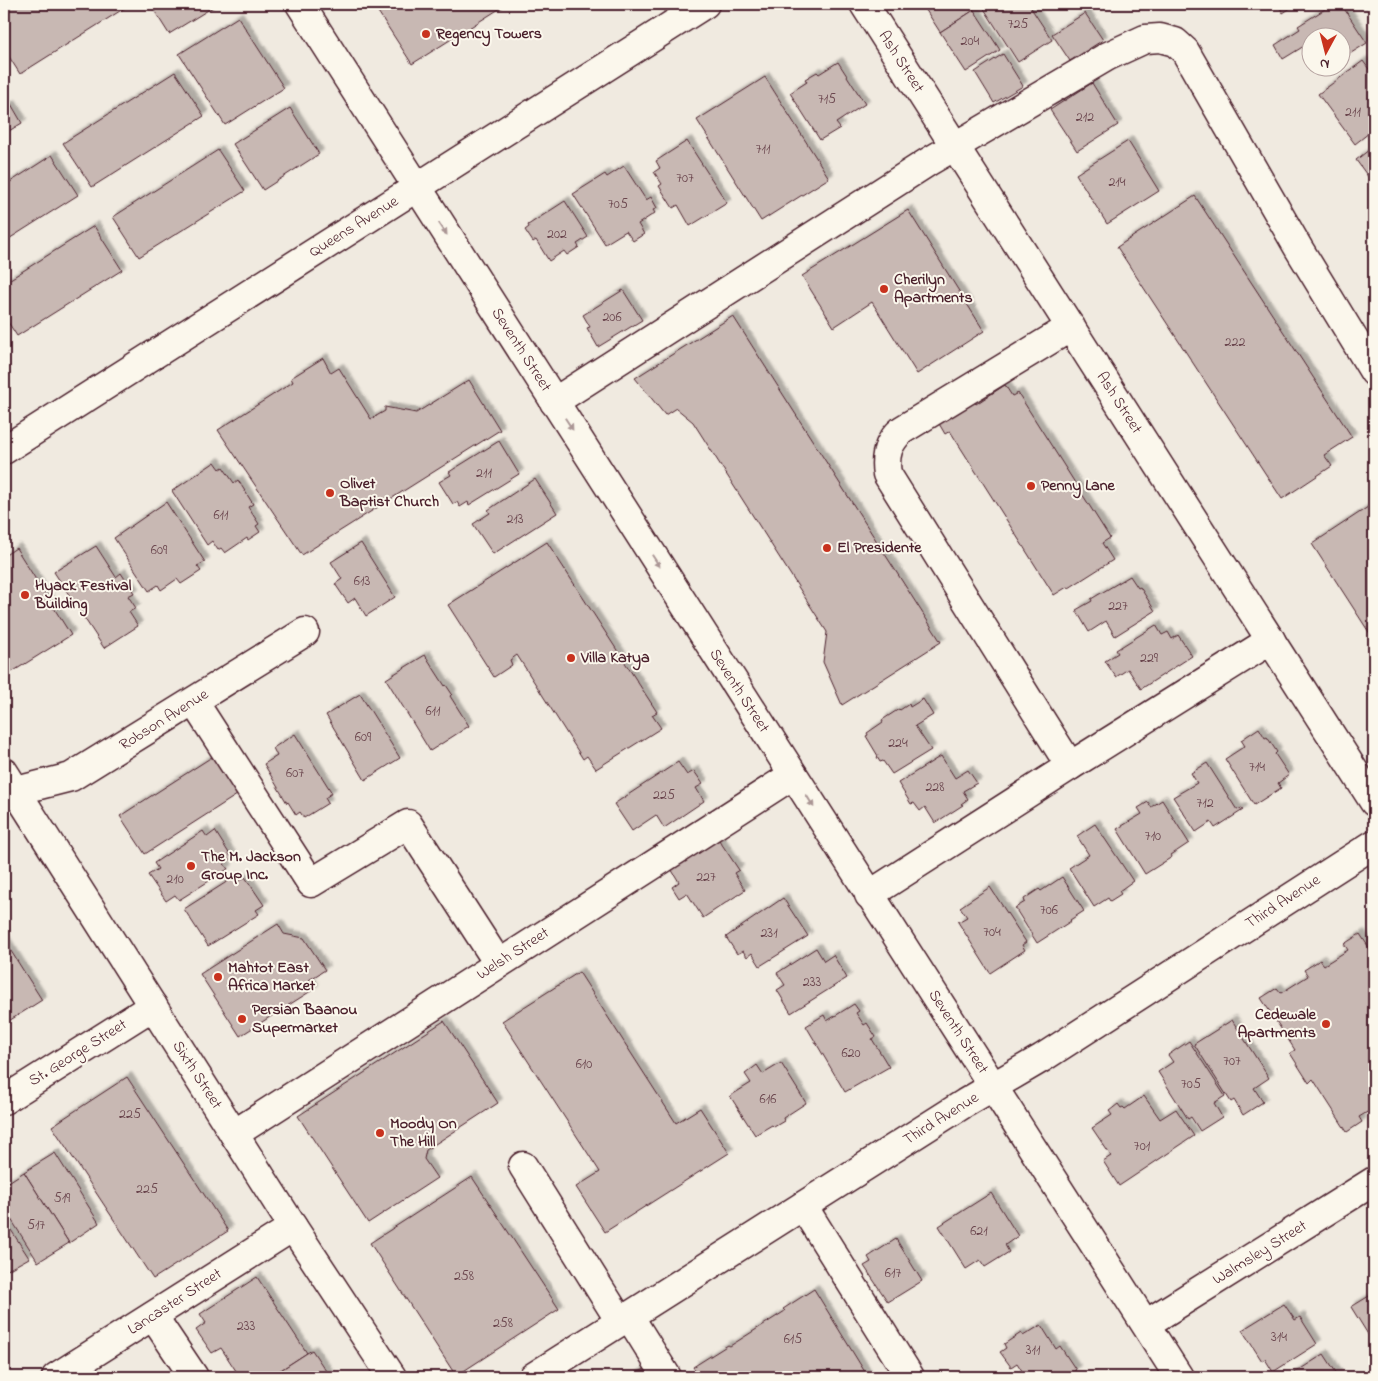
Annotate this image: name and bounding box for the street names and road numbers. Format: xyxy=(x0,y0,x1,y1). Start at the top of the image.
street label: Ash Street xyxy=(872,26,930,98)
street label: Queens Avenue xyxy=(305,189,404,264)
street label: Seventh Street xyxy=(485,303,558,398)
street label: Ash Street xyxy=(1090,367,1148,439)
street label: Seventh Street xyxy=(703,644,776,739)
street label: Robson Avenue xyxy=(115,683,214,757)
street label: Third Avenue xyxy=(1241,868,1326,935)
street label: Welsh Street xyxy=(472,921,555,986)
street label: Seventh Street xyxy=(922,985,995,1080)
street label: St. George Street xyxy=(24,1013,132,1093)
street label: Sixth Street xyxy=(166,1036,229,1115)
street label: Third Avenue xyxy=(898,1086,984,1152)
street label: Walmsley Street xyxy=(1208,1214,1312,1292)
street label: Lancaster Street xyxy=(123,1262,227,1342)

